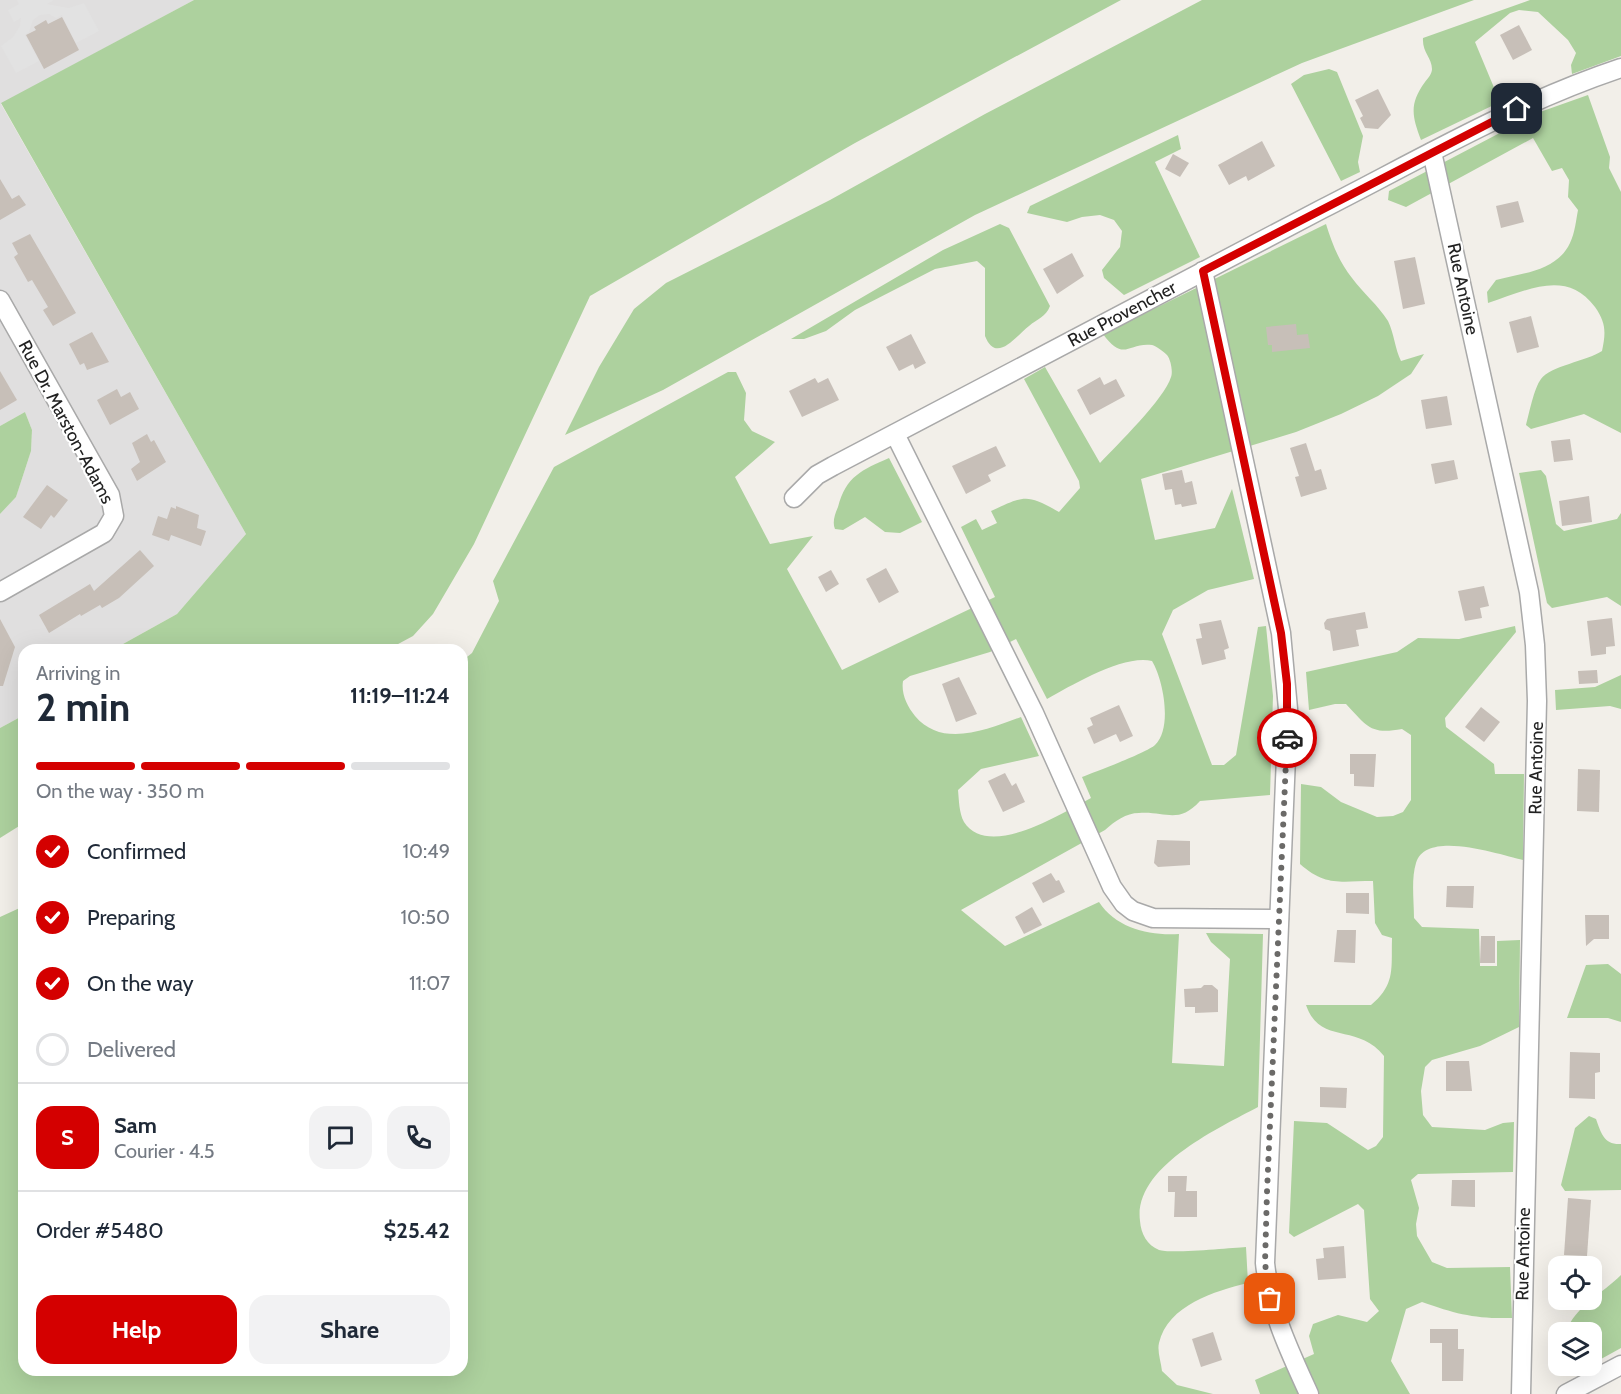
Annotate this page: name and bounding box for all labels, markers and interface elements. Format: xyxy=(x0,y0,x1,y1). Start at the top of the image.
pin xyxy=(1491,83,1542,134)
icon: home xyxy=(1500,92,1533,125)
street label: Rue Antoine xyxy=(1443,241,1483,337)
street label: Rue Provencher xyxy=(1064,276,1180,352)
street label: Rue Dr. Marston-Adams xyxy=(14,337,118,507)
text: Arriving in xyxy=(36,661,120,685)
text: 11:19–11:24 xyxy=(350,682,450,709)
text: 2 min xyxy=(36,683,130,731)
courier xyxy=(1257,708,1317,768)
street label: Rue Antoine xyxy=(1524,721,1548,815)
icon: car xyxy=(1271,722,1304,755)
text: On the way · 350 m xyxy=(36,779,204,803)
icon: check xyxy=(36,835,69,868)
text: Confirmed xyxy=(87,838,186,865)
text: 10:49 xyxy=(402,839,450,863)
icon: check xyxy=(36,901,69,934)
text: Preparing xyxy=(87,904,175,931)
text: 10:50 xyxy=(401,905,450,929)
icon: check xyxy=(36,967,69,1000)
text: On the way xyxy=(87,970,194,997)
text: 11:07 xyxy=(409,971,450,995)
text: Delivered xyxy=(87,1036,176,1063)
button: chat xyxy=(309,1106,372,1169)
button: phone xyxy=(387,1106,450,1169)
text: Sam xyxy=(114,1112,157,1139)
text: S xyxy=(61,1124,74,1151)
text: Courier · 4.5 xyxy=(114,1139,215,1163)
street label: Rue Antoine xyxy=(1511,1207,1535,1301)
text: Order #5480 xyxy=(36,1217,164,1244)
text: $25.42 xyxy=(384,1217,450,1244)
map controls xyxy=(1548,1256,1602,1376)
button: locate xyxy=(1548,1256,1602,1310)
pin xyxy=(1244,1273,1295,1324)
icon: bag xyxy=(1253,1282,1286,1315)
button: Help xyxy=(36,1295,237,1364)
button: Share xyxy=(249,1295,450,1364)
button: layers xyxy=(1548,1322,1602,1376)

